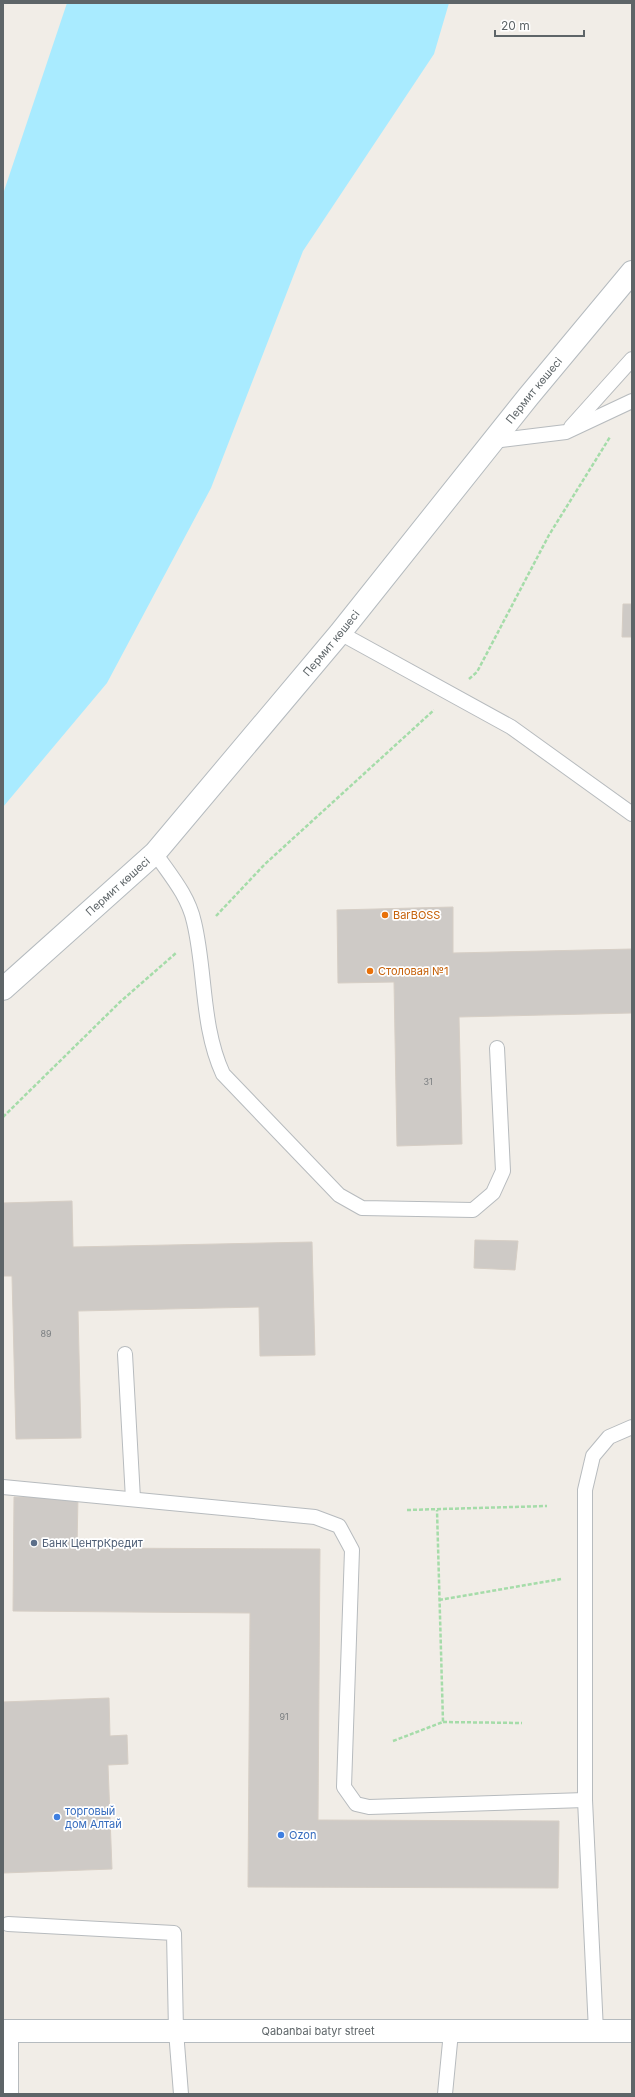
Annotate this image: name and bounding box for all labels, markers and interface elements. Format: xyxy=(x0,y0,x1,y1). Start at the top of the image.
scale bar xyxy=(495,12,584,38)
text: 20 m xyxy=(501,18,530,33)
street label: Пермит көшесі xyxy=(503,354,565,426)
street label: Пермит көшесі xyxy=(300,607,362,679)
street label: Пермит көшесі xyxy=(83,854,153,919)
place label: BarBOSS xyxy=(393,908,440,922)
marker: BarBOSS xyxy=(380,910,390,920)
place label: Столовая №1 xyxy=(378,964,449,978)
marker: Столовая №1 xyxy=(365,966,375,976)
house number: 31 xyxy=(423,1076,433,1087)
house number: 89 xyxy=(40,1328,52,1339)
place label: Банк ЦентрКредит xyxy=(42,1536,144,1550)
marker: Банк ЦентрКредит xyxy=(29,1538,39,1548)
house number: 91 xyxy=(279,1711,289,1722)
place label: торговый дом Алтай xyxy=(65,1804,122,1831)
marker: торговый дом Алтай xyxy=(52,1812,62,1822)
place label: Ozon xyxy=(289,1828,316,1842)
marker: Ozon xyxy=(276,1830,286,1840)
street label: Qabanbai batyr street xyxy=(261,2024,375,2038)

